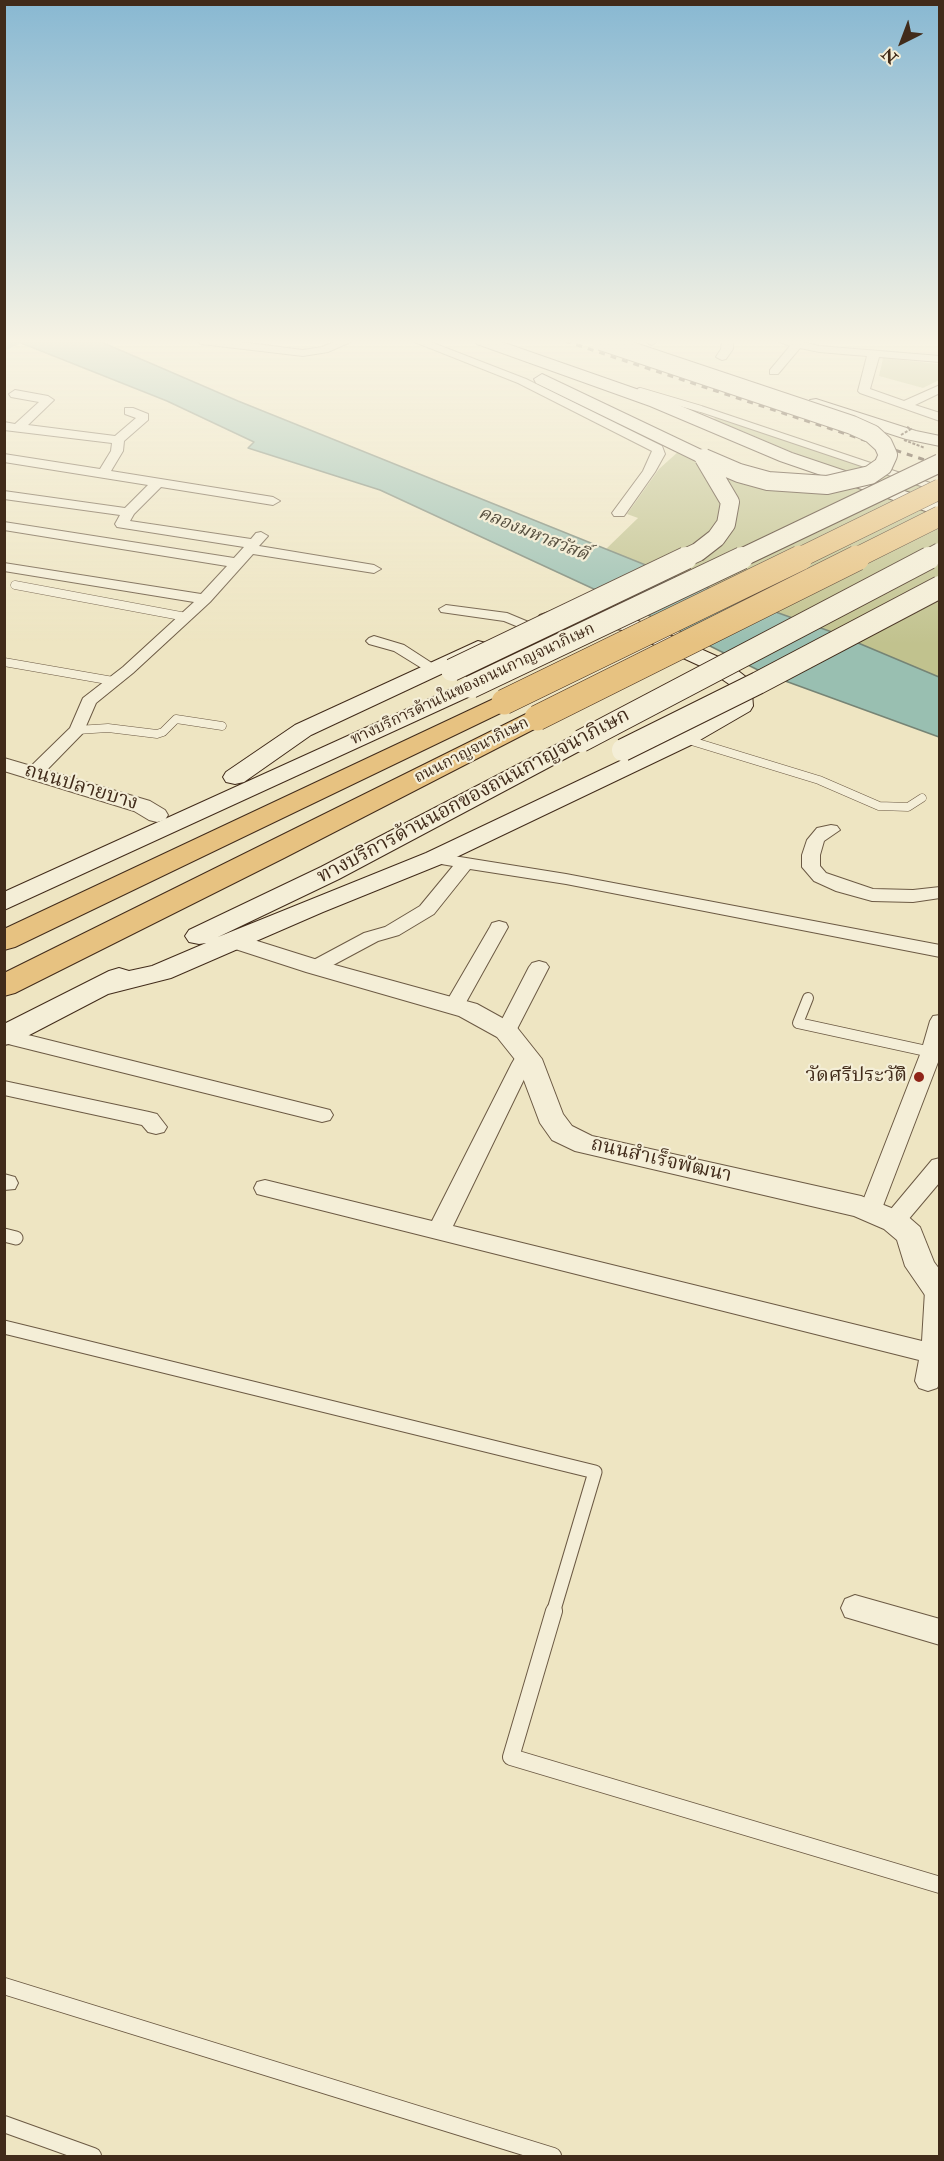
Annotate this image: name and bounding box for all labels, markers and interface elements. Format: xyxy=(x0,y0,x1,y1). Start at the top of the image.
north arrow xyxy=(872,12,932,72)
text: N xyxy=(878,43,902,68)
water label: คลองมหาสวัสดิ์ xyxy=(475,503,591,567)
street label: ทางบริการด้านในของถนนกาญจนาภิเษก xyxy=(348,620,598,750)
street label: ทางบริการด้านนอกของถนนกาญจนาภิเษก xyxy=(314,704,634,890)
street label: ถนนกาญจนาภิเษก xyxy=(411,714,533,788)
street label: ถนนปลายบาง xyxy=(21,759,141,817)
place label: วัดศรีประวัติ xyxy=(806,1065,907,1089)
marker: วัดศรีประวัติ xyxy=(912,1070,926,1084)
street label: ถนนสำเร็จพัฒนา xyxy=(588,1133,734,1189)

